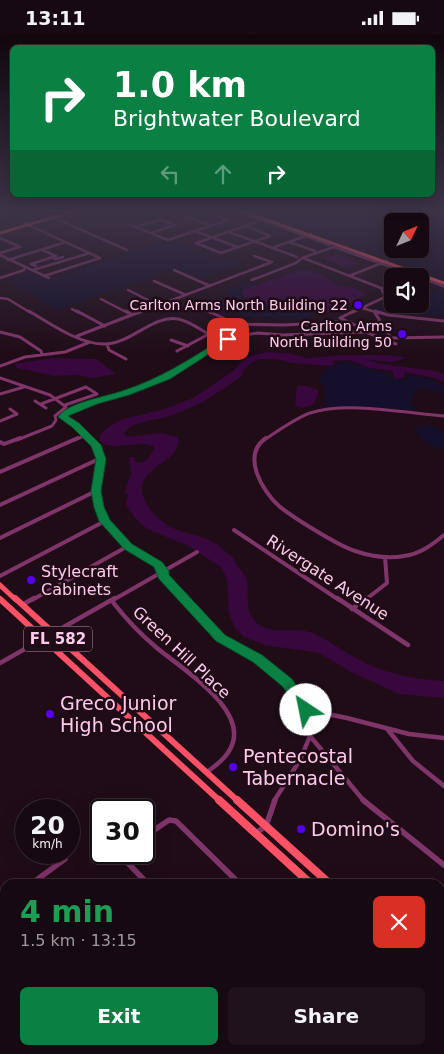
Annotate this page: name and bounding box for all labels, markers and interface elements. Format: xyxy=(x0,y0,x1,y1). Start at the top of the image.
text: 13:11 xyxy=(25,7,85,29)
icon: right xyxy=(30,65,95,130)
text: 1.0 km xyxy=(113,65,247,105)
text: Brightwater Boulevard xyxy=(113,106,361,131)
icon: left xyxy=(156,160,184,188)
icon: ahead xyxy=(209,160,237,188)
icon: right xyxy=(262,160,290,188)
north arrow xyxy=(384,213,429,257)
map controls xyxy=(384,213,429,313)
button: sound xyxy=(384,268,429,313)
place label: Carlton Arms North Building 22 xyxy=(129,297,348,313)
marker: Carlton Arms North Building 22 xyxy=(352,299,364,311)
pin xyxy=(207,318,249,360)
place label: Carlton Arms North Building 50 xyxy=(269,318,392,350)
icon: arrive xyxy=(214,325,242,353)
marker: Carlton Arms North Building 50 xyxy=(396,328,408,340)
street label: Rivergate Avenue xyxy=(263,531,392,624)
place label: Stylecraft Cabinets xyxy=(41,562,118,599)
marker: Stylecraft Cabinets xyxy=(25,574,37,586)
street label: Green Hill Place xyxy=(129,602,234,702)
road number: FL 582 xyxy=(24,627,92,651)
position arrow xyxy=(279,683,331,735)
place label: Greco Junior High School xyxy=(60,692,177,736)
marker: Greco Junior High School xyxy=(44,708,56,720)
place label: Pentecostal Tabernacle xyxy=(242,745,353,789)
marker: Pentecostal Tabernacle xyxy=(227,761,239,773)
speed limit sign: 30 xyxy=(90,799,155,864)
text: 20 xyxy=(30,811,65,840)
place label: Domino's xyxy=(311,818,400,840)
marker: Domino's xyxy=(295,823,307,835)
text: km/h xyxy=(32,837,63,851)
text: 4 min xyxy=(20,894,114,929)
button: close xyxy=(373,896,425,948)
text: 1.5 km · 13:15 xyxy=(20,931,137,950)
button: Exit xyxy=(20,987,218,1045)
button: Share xyxy=(228,987,425,1045)

